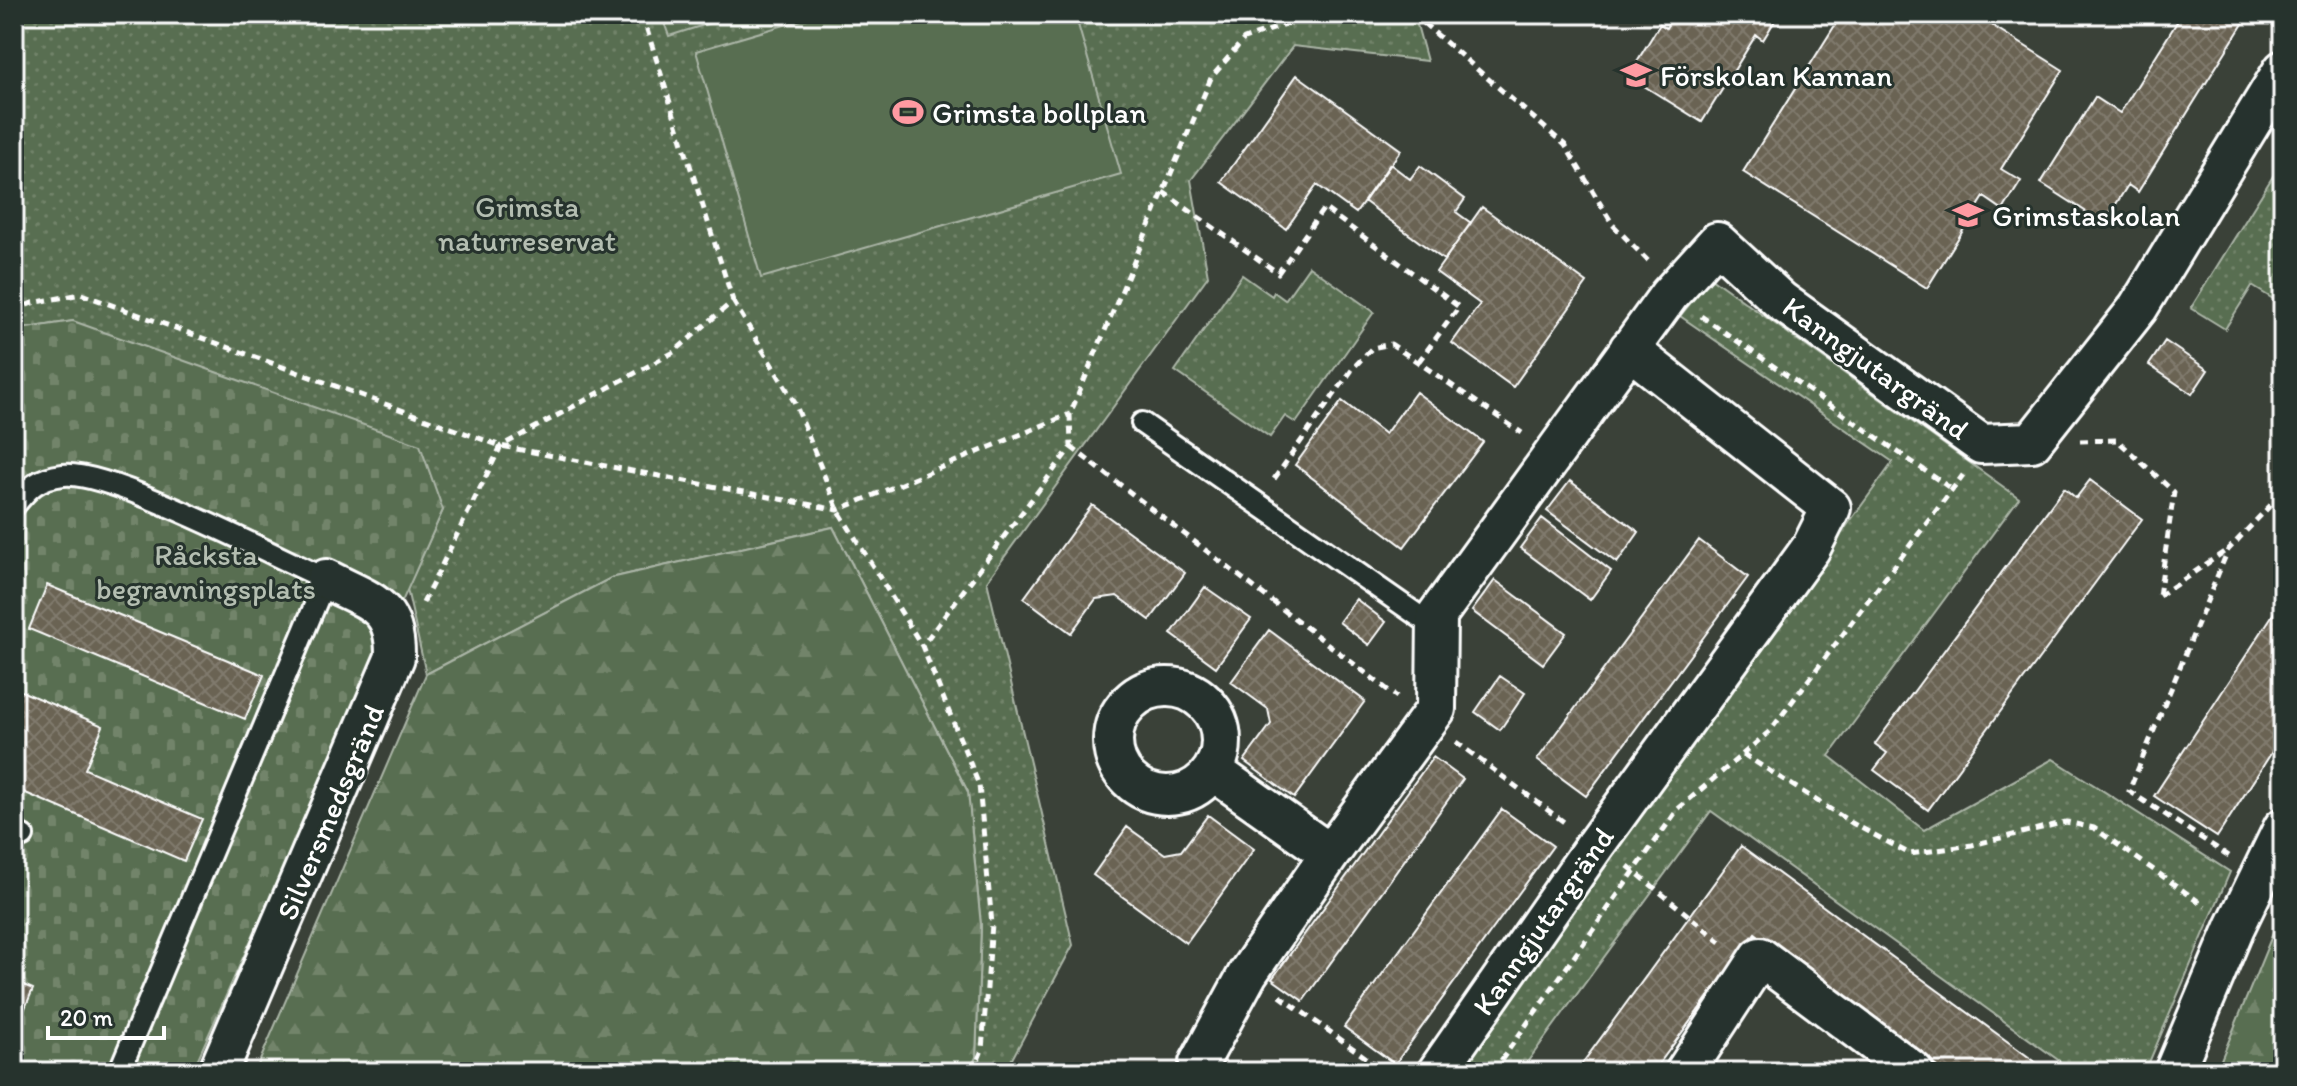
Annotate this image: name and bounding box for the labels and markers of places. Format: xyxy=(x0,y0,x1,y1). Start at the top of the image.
place label: Förskolan Kannan xyxy=(1660,57,1892,94)
school or university icon: Förskolan Kannan xyxy=(1619,58,1653,92)
place label: Grimsta bollplan xyxy=(932,94,1146,131)
sports icon: Grimsta bollplan xyxy=(891,95,925,129)
place label: Grimstaskolan xyxy=(1992,197,2180,234)
school or university icon: Grimstaskolan xyxy=(1951,198,1985,232)

